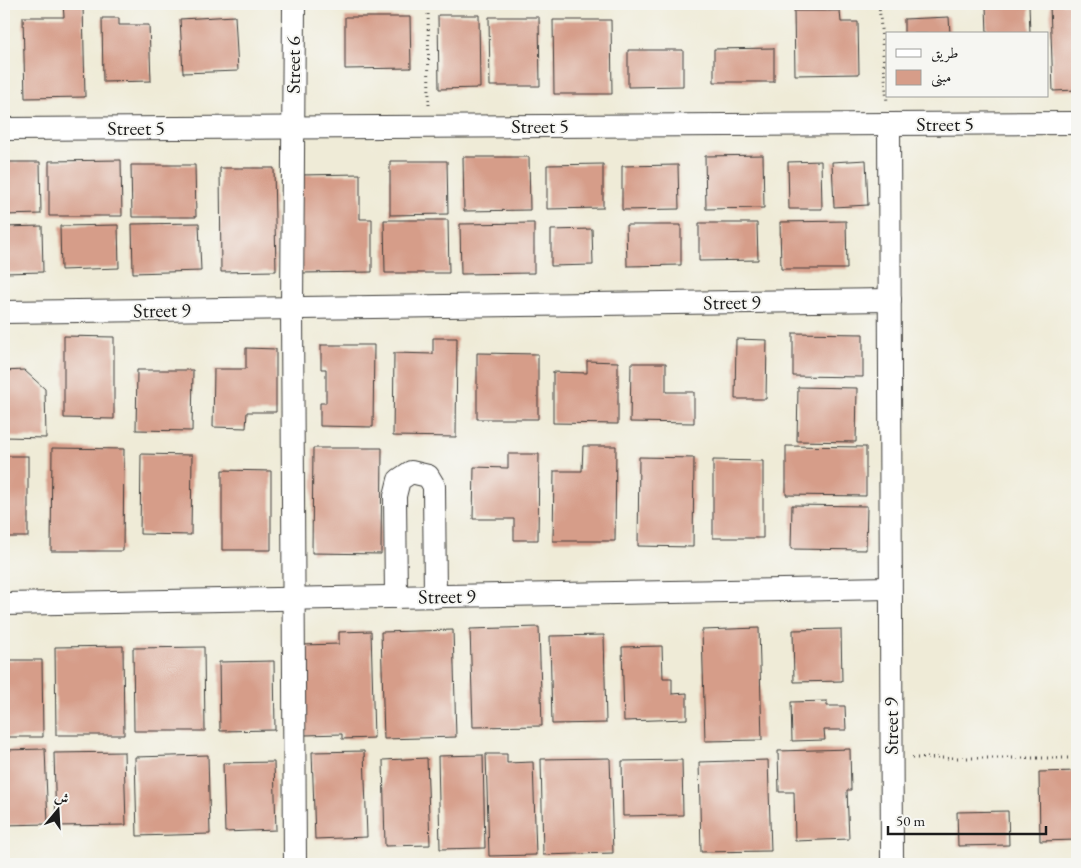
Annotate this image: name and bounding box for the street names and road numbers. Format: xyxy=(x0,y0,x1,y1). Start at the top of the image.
street label: Street 6 xyxy=(280,36,306,94)
street label: Street 5 xyxy=(916,111,974,137)
street label: Street 5 xyxy=(511,113,569,139)
street label: Street 5 xyxy=(107,115,165,141)
street label: Street 9 xyxy=(703,288,761,316)
street label: Street 9 xyxy=(133,296,191,324)
street label: Street 9 xyxy=(418,582,476,610)
street label: Street 9 xyxy=(878,697,904,755)

